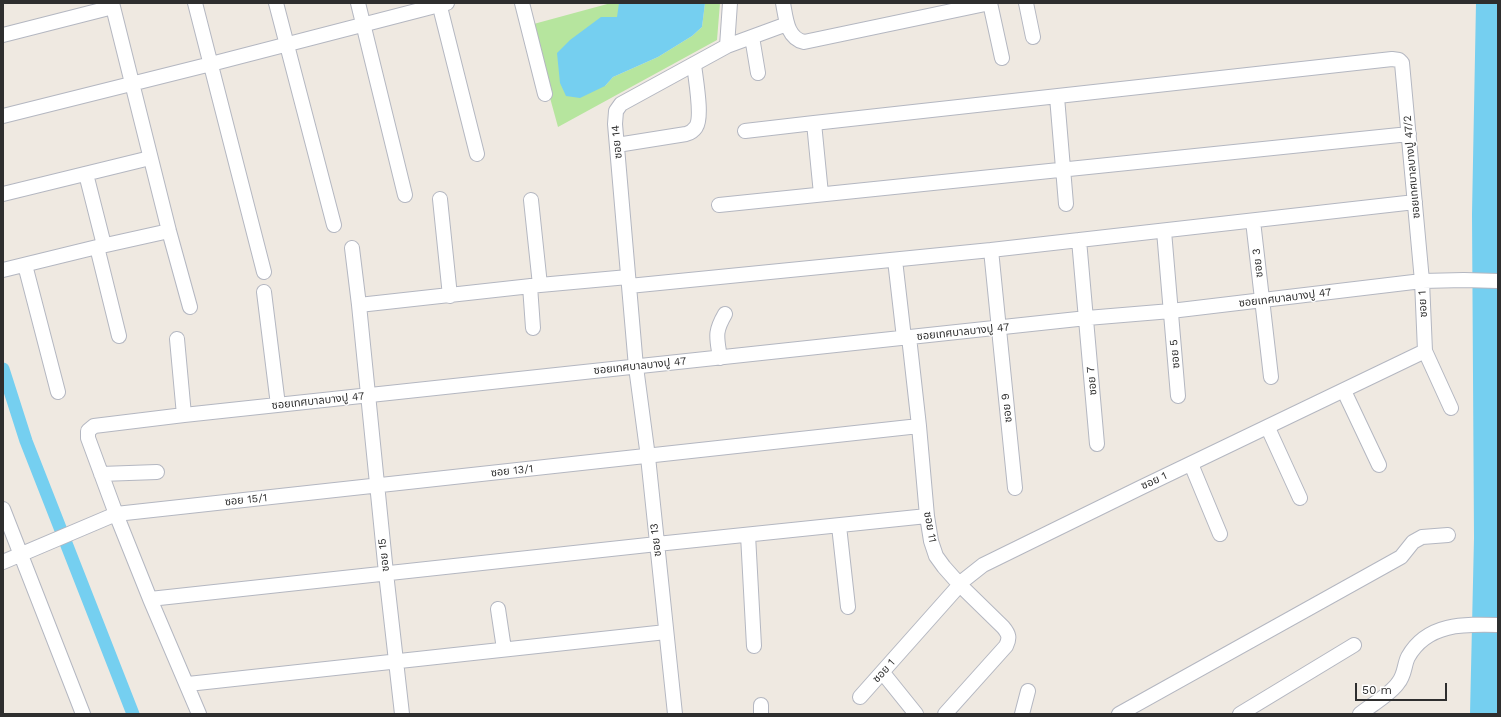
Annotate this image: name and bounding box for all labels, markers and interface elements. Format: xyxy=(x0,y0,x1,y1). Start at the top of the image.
street label: ซอยเทศบาลบางปู 47/2 xyxy=(1401,115,1423,219)
street label: ซอย 14 xyxy=(609,125,625,159)
street label: ซอย 3 xyxy=(1250,248,1266,278)
street label: ซอยเทศบาลบางปู 47 xyxy=(1238,286,1332,310)
street label: ซอย 1 xyxy=(1416,290,1430,318)
street label: ซอยเทศบาลบางปู 47 xyxy=(916,321,1010,343)
street label: ซอย 5 xyxy=(1167,339,1183,369)
street label: ซอยเทศบาลบางปู 47 xyxy=(593,355,687,377)
street label: ซอย 7 xyxy=(1084,366,1100,396)
street label: ซอยเทศบาลบางปู 47 xyxy=(271,390,365,412)
street label: ซอย 9 xyxy=(999,393,1015,423)
street label: ซอย 13/1 xyxy=(490,462,534,480)
street label: ซอย 1 xyxy=(1139,469,1169,493)
street label: ซอย 15/1 xyxy=(224,491,268,509)
street label: ซอย 11 xyxy=(921,510,939,544)
street label: ซอย 13 xyxy=(648,523,664,557)
street label: ซอย 15 xyxy=(376,538,392,572)
street label: ซอย 1 xyxy=(870,657,898,685)
scale bar xyxy=(1357,675,1449,701)
text: 50 m xyxy=(1362,683,1392,697)

